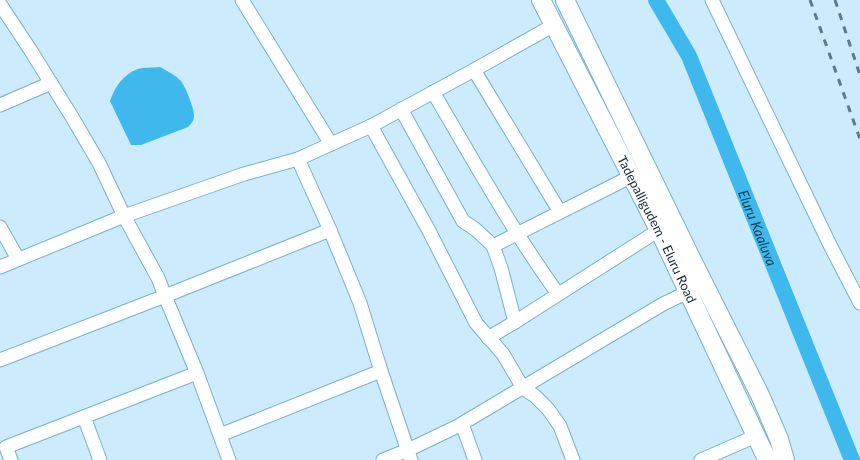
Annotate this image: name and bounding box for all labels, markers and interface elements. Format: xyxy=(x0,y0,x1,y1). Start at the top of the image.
street label: Tadepalligudem - Eluru Road xyxy=(614,153,700,305)
water label: Eluru Kaaluva xyxy=(735,187,781,268)

